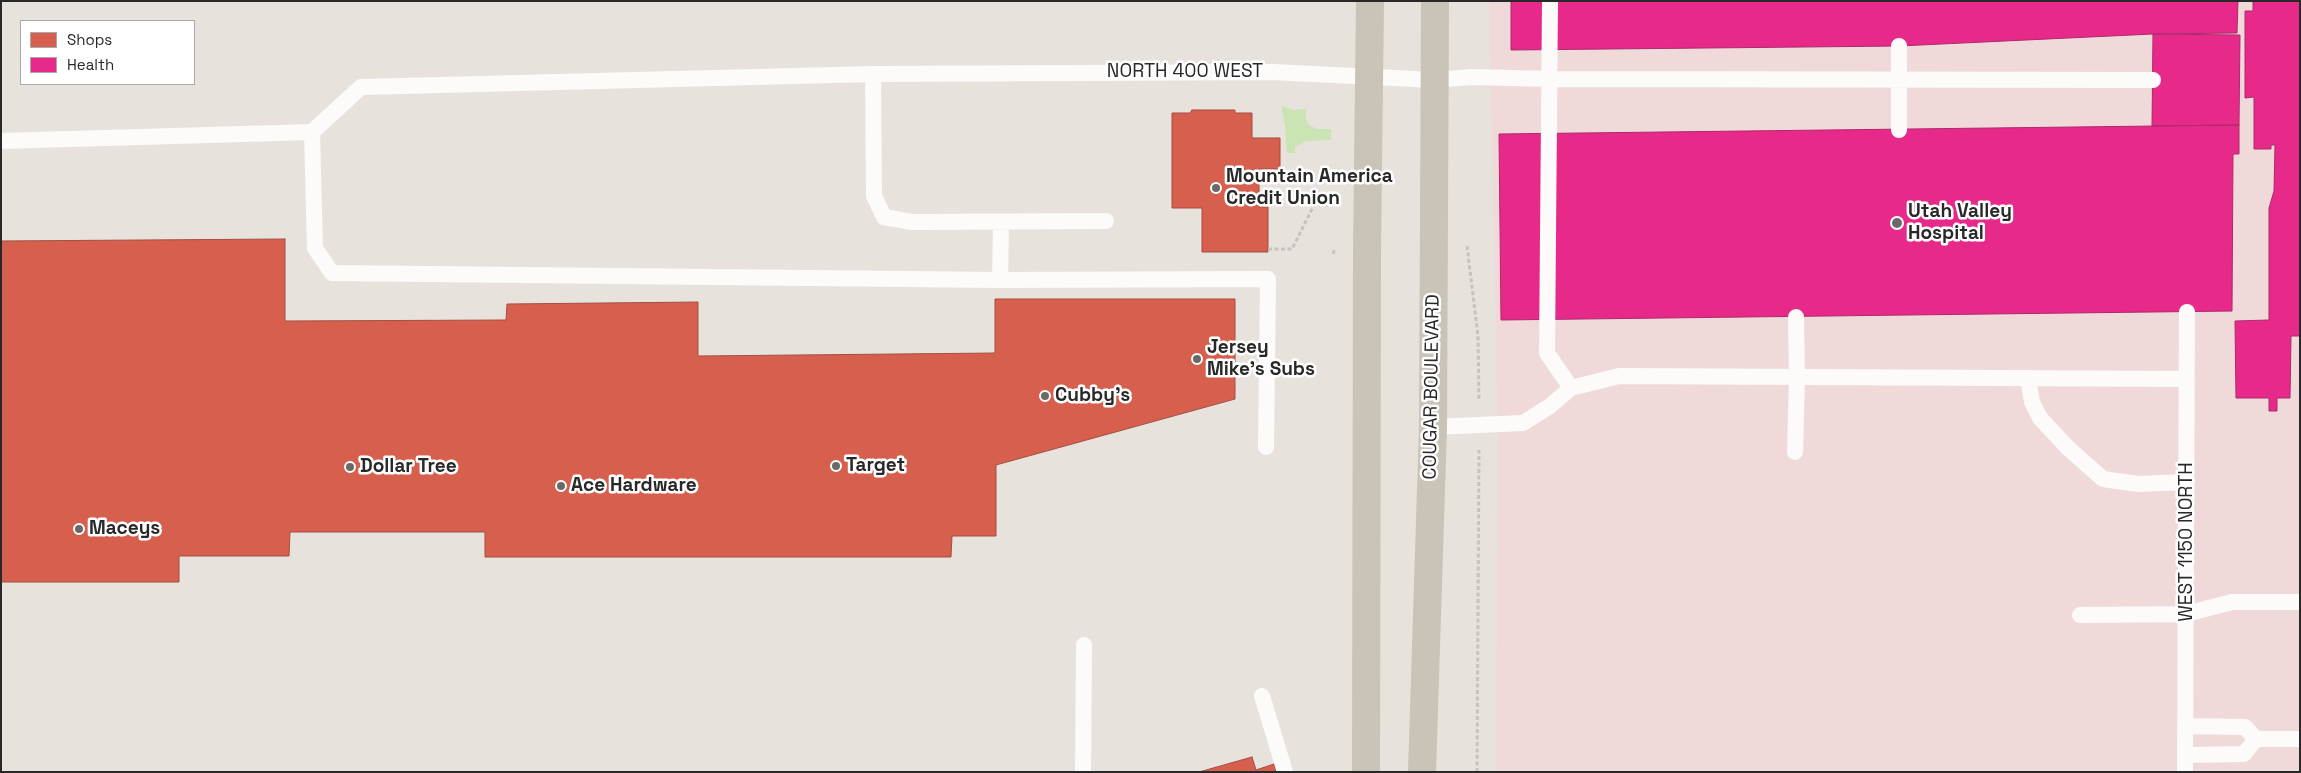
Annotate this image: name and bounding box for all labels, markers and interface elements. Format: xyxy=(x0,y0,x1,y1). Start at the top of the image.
legend xyxy=(20,20,195,85)
text: Shops xyxy=(67,30,112,49)
text: Health xyxy=(67,55,114,74)
street label: NORTH 400 WEST xyxy=(1107,61,1263,83)
place label: Mountain America Credit Union xyxy=(1226,166,1393,210)
marker: Mountain America Credit Union xyxy=(1210,182,1222,194)
place label: Utah Valley Hospital xyxy=(1908,201,2012,245)
marker: Utah Valley Hospital xyxy=(1890,216,1904,230)
street label: COUGAR BOULEVARD xyxy=(1419,294,1445,480)
place label: Jersey Mike's Subs xyxy=(1207,337,1315,381)
marker: Jersey Mike's Subs xyxy=(1191,353,1203,365)
place label: Cubby's xyxy=(1055,385,1130,407)
marker: Cubby's xyxy=(1039,390,1051,402)
place label: Target xyxy=(846,455,905,477)
place label: Dollar Tree xyxy=(360,456,457,478)
marker: Target xyxy=(830,460,842,472)
marker: Dollar Tree xyxy=(344,461,356,473)
street label: WEST 1150 NORTH xyxy=(2176,462,2198,622)
place label: Ace Hardware xyxy=(571,475,697,497)
marker: Ace Hardware xyxy=(555,480,567,492)
place label: Maceys xyxy=(89,518,160,540)
marker: Maceys xyxy=(73,523,85,535)

